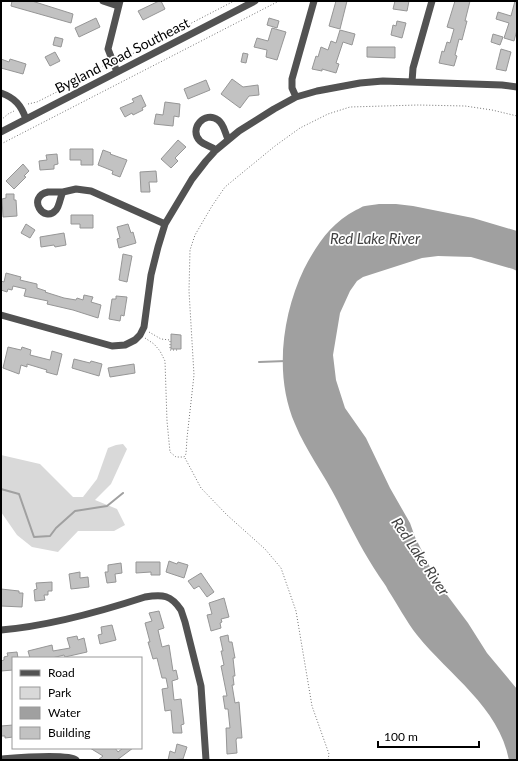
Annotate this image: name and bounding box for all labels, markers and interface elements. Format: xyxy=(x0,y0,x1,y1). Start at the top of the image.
street label: Bygland Road Southeast xyxy=(52,14,192,96)
water label: Red Lake River xyxy=(330,229,421,247)
water label: Red Lake River xyxy=(388,514,454,599)
legend xyxy=(12,657,142,749)
text: Road xyxy=(48,665,75,680)
text: Park xyxy=(48,685,72,700)
text: Water xyxy=(48,705,81,720)
scale bar xyxy=(378,723,479,749)
text: Building xyxy=(48,725,91,740)
text: 100 m xyxy=(384,729,418,744)

